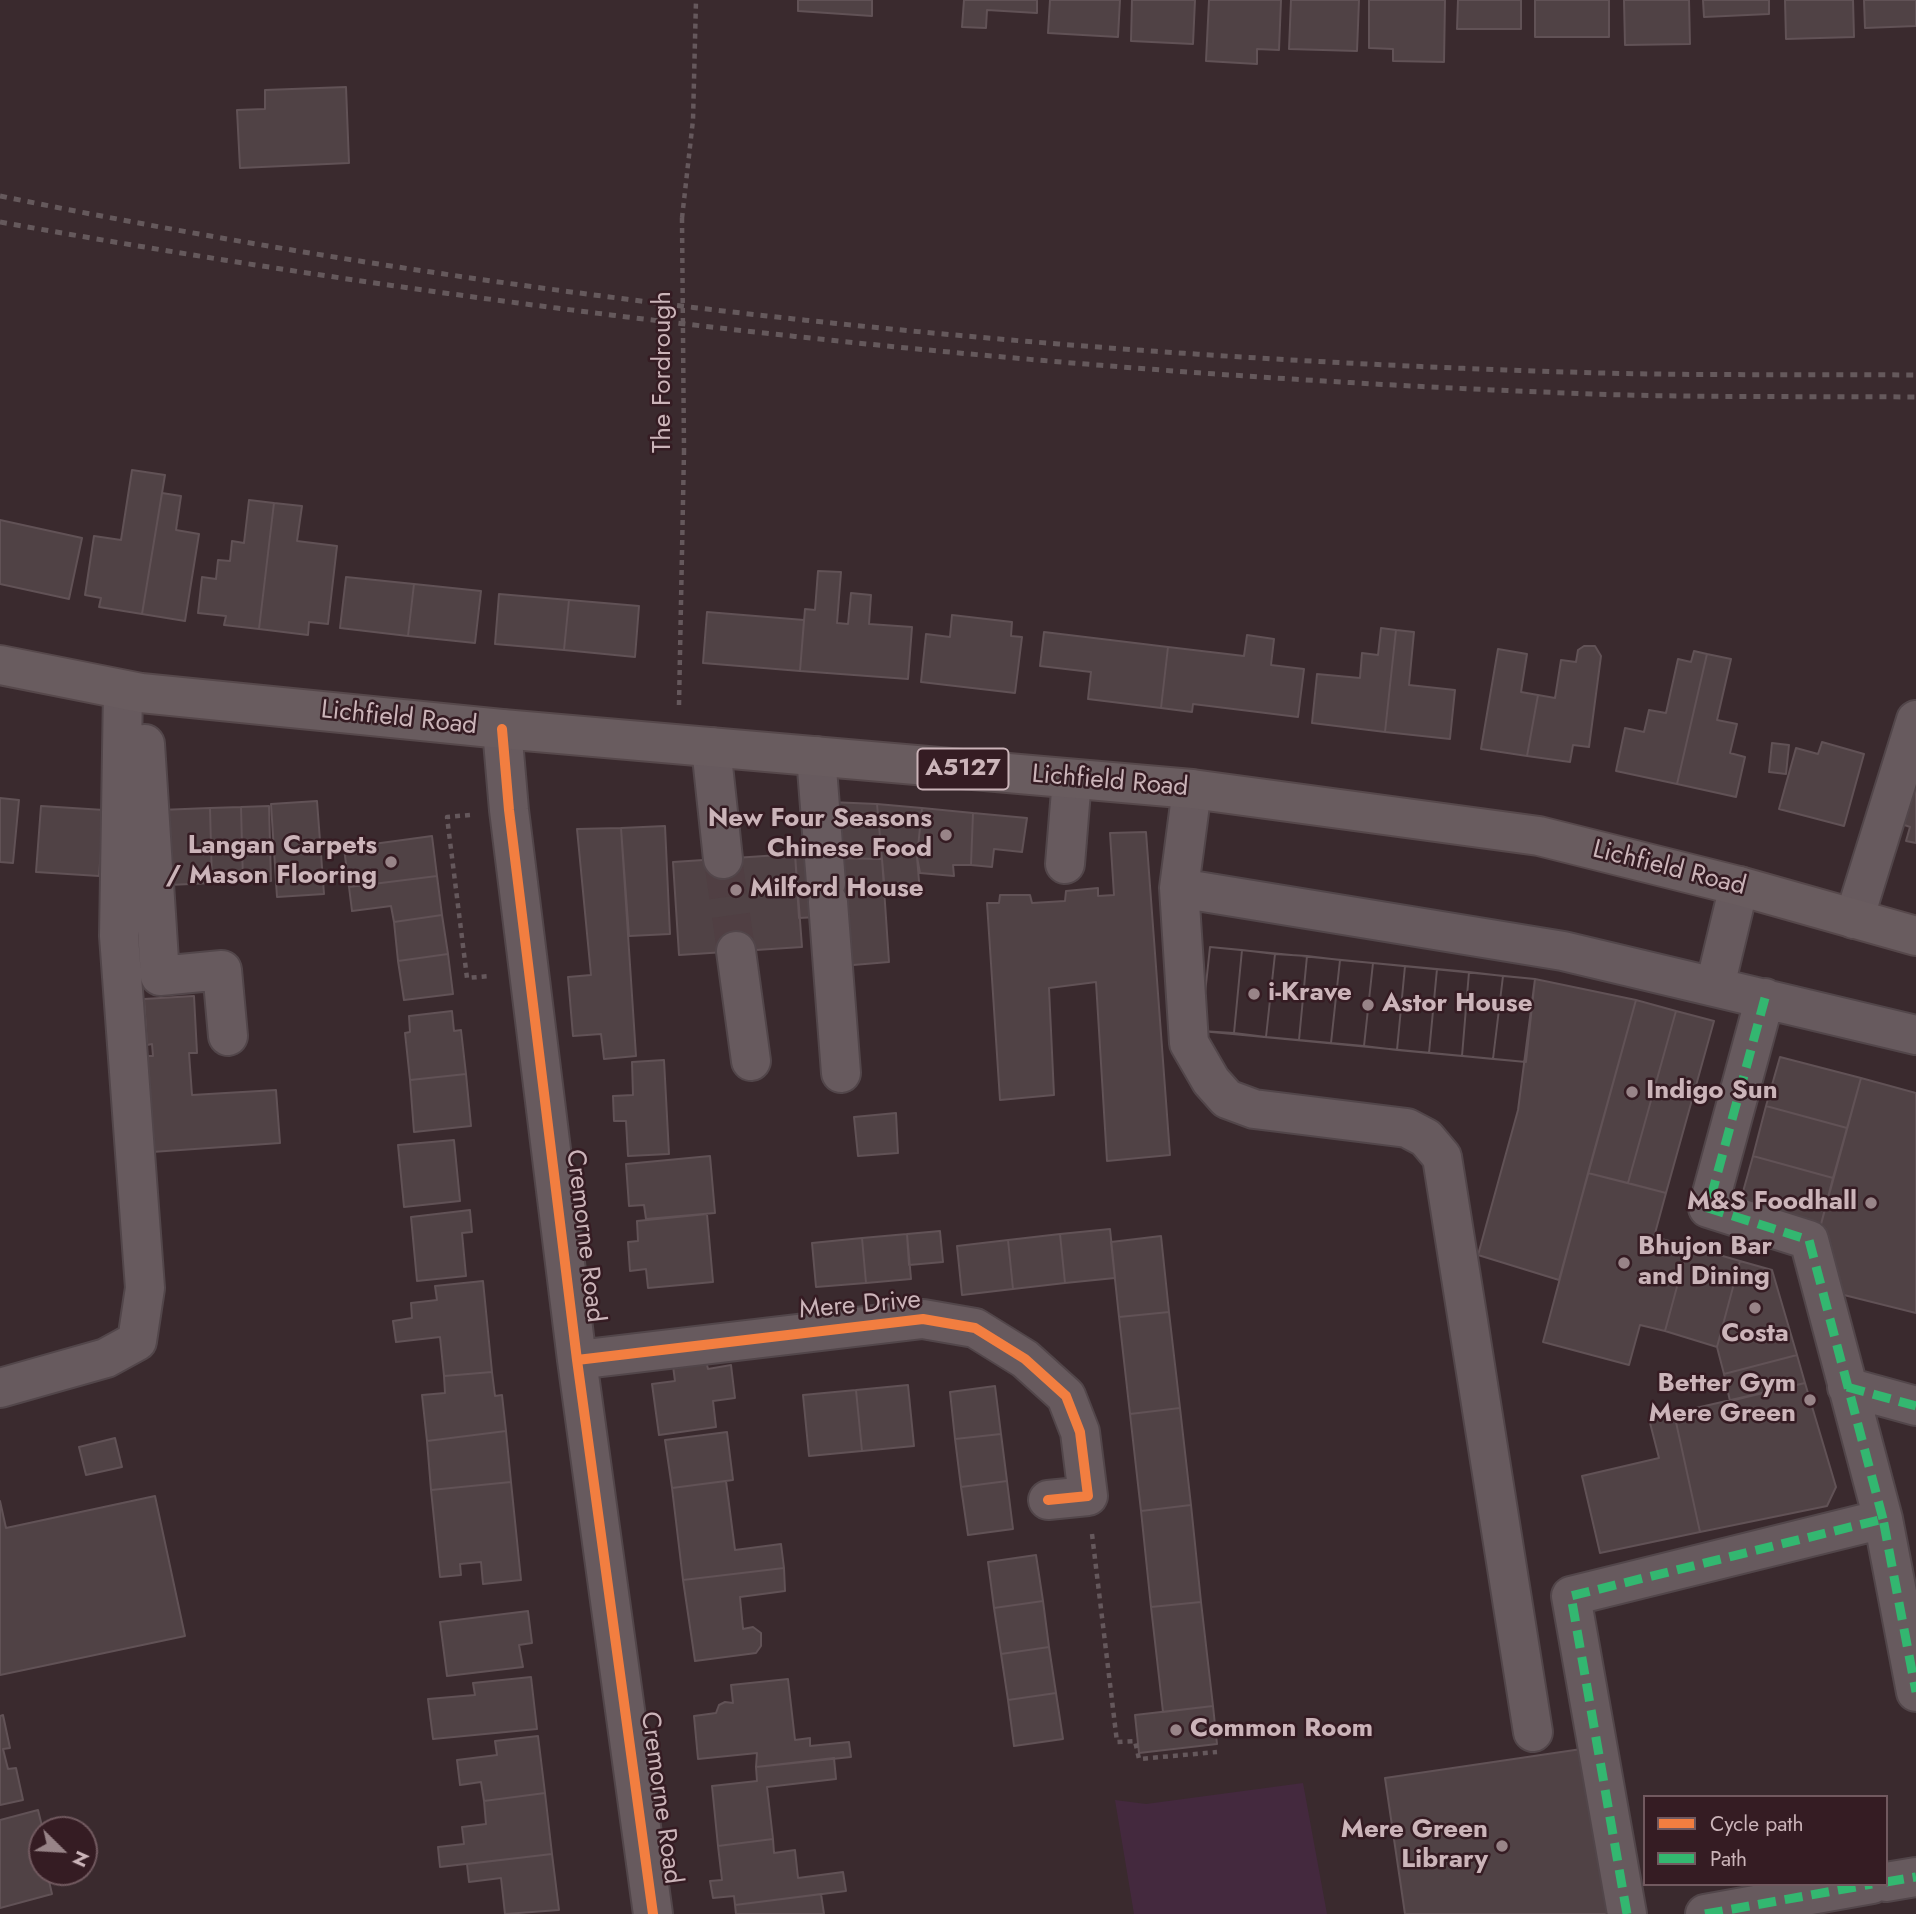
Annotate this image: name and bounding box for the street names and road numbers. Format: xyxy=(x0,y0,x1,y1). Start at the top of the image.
street label: The Fordrough xyxy=(648,291,680,453)
street label: Lichfield Road xyxy=(319,695,479,743)
road number: A5127 xyxy=(918,748,1009,790)
street label: Lichfield Road xyxy=(1031,760,1189,804)
street label: Lichfield Road xyxy=(1589,835,1749,903)
street label: Cremorne Road xyxy=(558,1148,610,1324)
street label: Mere Drive xyxy=(798,1285,922,1327)
street label: Cremorne Road xyxy=(632,1710,688,1886)

